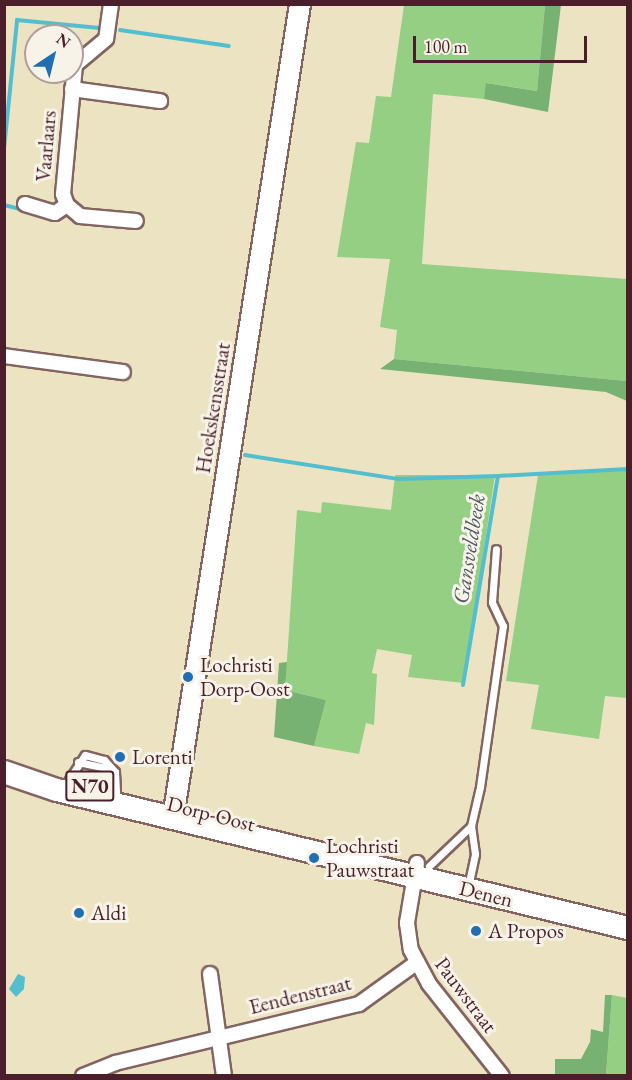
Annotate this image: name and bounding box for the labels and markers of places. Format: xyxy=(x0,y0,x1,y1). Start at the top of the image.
place label: Lochristi Dorp-Oost xyxy=(200,652,290,702)
marker: Lochristi Dorp-Oost xyxy=(181,670,195,684)
place label: Lorenti xyxy=(132,744,193,770)
marker: Lorenti xyxy=(113,750,127,764)
place label: Lochristi Pauwstraat xyxy=(326,833,414,883)
marker: Lochristi Pauwstraat xyxy=(307,851,321,865)
place label: Aldi xyxy=(91,900,126,926)
marker: Aldi xyxy=(72,906,86,920)
place label: A Propos xyxy=(488,918,564,944)
marker: A Propos xyxy=(469,924,483,938)

